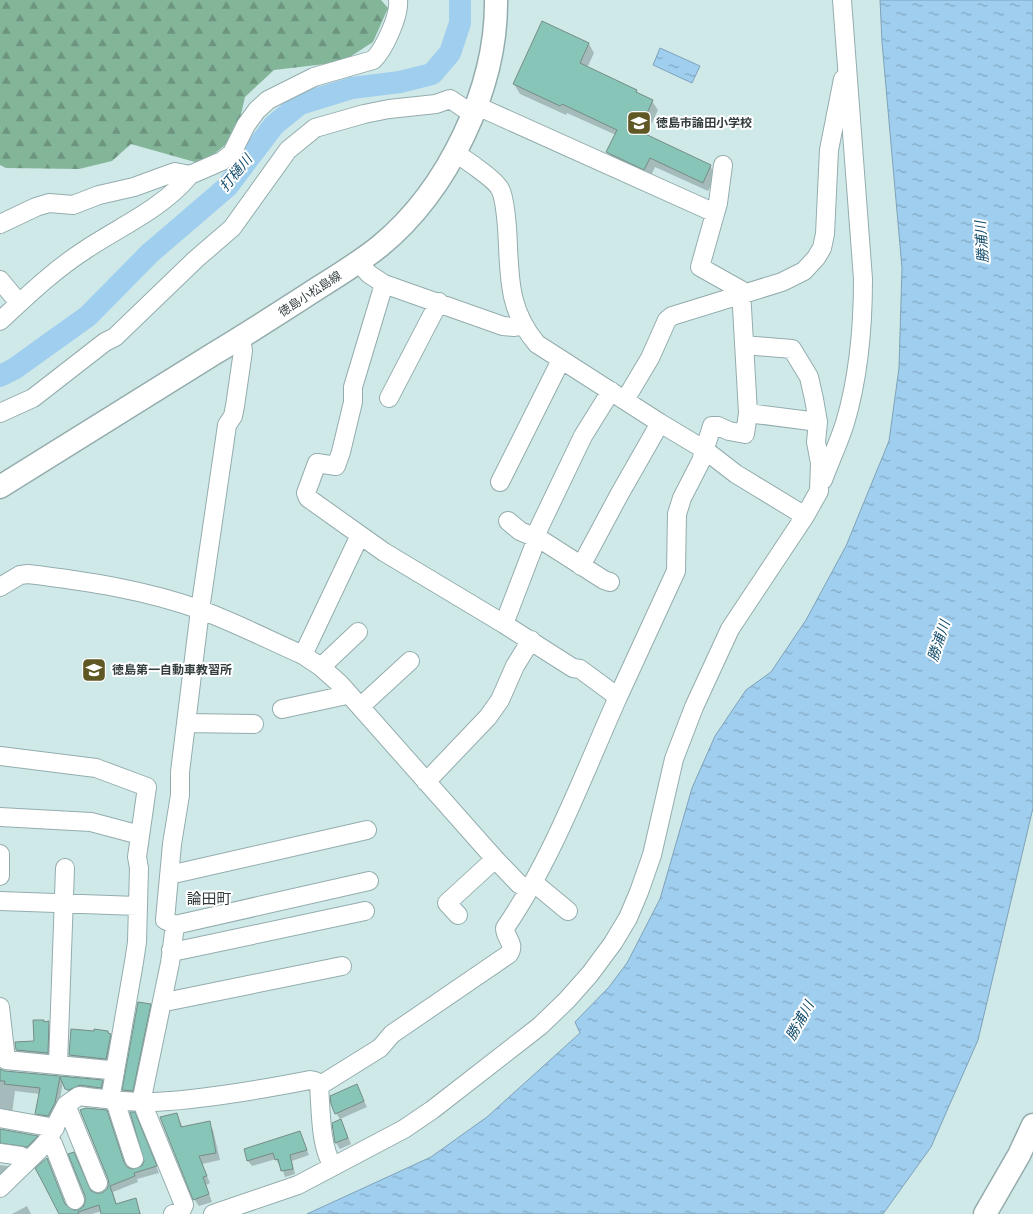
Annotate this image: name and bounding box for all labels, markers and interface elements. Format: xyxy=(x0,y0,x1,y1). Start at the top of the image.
school or university icon: 徳島市論田小学校 xyxy=(626,110,652,136)
place label: 徳島市論田小学校 xyxy=(656,116,752,130)
water label: 打樋川 xyxy=(216,150,257,195)
water label: 勝浦川 xyxy=(972,218,992,264)
street label: 徳島小松島線 xyxy=(276,269,344,319)
water label: 勝浦川 xyxy=(924,616,954,664)
school or university icon: 徳島第一自動車教習所 xyxy=(81,657,107,683)
place label: 徳島第一自動車教習所 xyxy=(112,663,232,677)
district label: 論田町 xyxy=(186,890,232,908)
water label: 勝浦川 xyxy=(782,997,819,1043)

